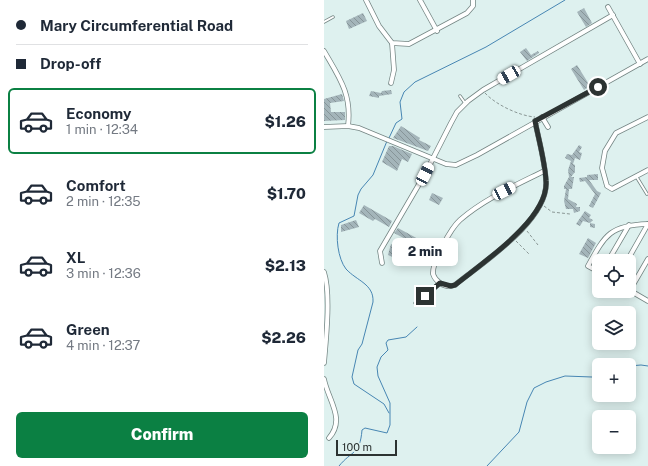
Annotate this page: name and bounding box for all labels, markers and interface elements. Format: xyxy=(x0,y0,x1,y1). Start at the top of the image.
text: Mary Circumferential Road xyxy=(40,17,233,34)
text: Drop-off xyxy=(40,55,101,72)
car xyxy=(496,64,522,86)
route start xyxy=(589,78,607,96)
icon: car xyxy=(18,103,54,139)
text: Economy xyxy=(66,105,131,122)
text: $1.26 xyxy=(264,113,306,130)
text: 1 min · 12:34 xyxy=(66,122,138,137)
car xyxy=(414,161,436,187)
icon: car xyxy=(18,175,54,211)
text: Comfort xyxy=(66,177,126,194)
car xyxy=(491,180,517,202)
text: $1.70 xyxy=(267,185,306,202)
text: 2 min · 12:35 xyxy=(66,194,141,209)
callout: 2 min xyxy=(392,238,458,266)
text: 2 min xyxy=(408,244,442,259)
icon: car xyxy=(18,247,54,283)
text: XL xyxy=(66,249,85,266)
map controls xyxy=(592,254,636,454)
button: locate xyxy=(592,254,636,298)
text: $2.13 xyxy=(265,257,306,274)
text: 3 min · 12:36 xyxy=(66,266,141,281)
route end xyxy=(416,287,434,305)
button: layers xyxy=(592,306,636,350)
icon: car xyxy=(18,319,54,355)
text: Green xyxy=(66,321,110,338)
text: $2.26 xyxy=(261,329,306,346)
text: 4 min · 12:37 xyxy=(66,338,140,353)
button: + xyxy=(592,358,636,402)
button: − xyxy=(592,410,636,454)
button: Confirm xyxy=(16,412,308,458)
scale bar xyxy=(336,438,397,457)
text: 100 m xyxy=(342,441,372,453)

